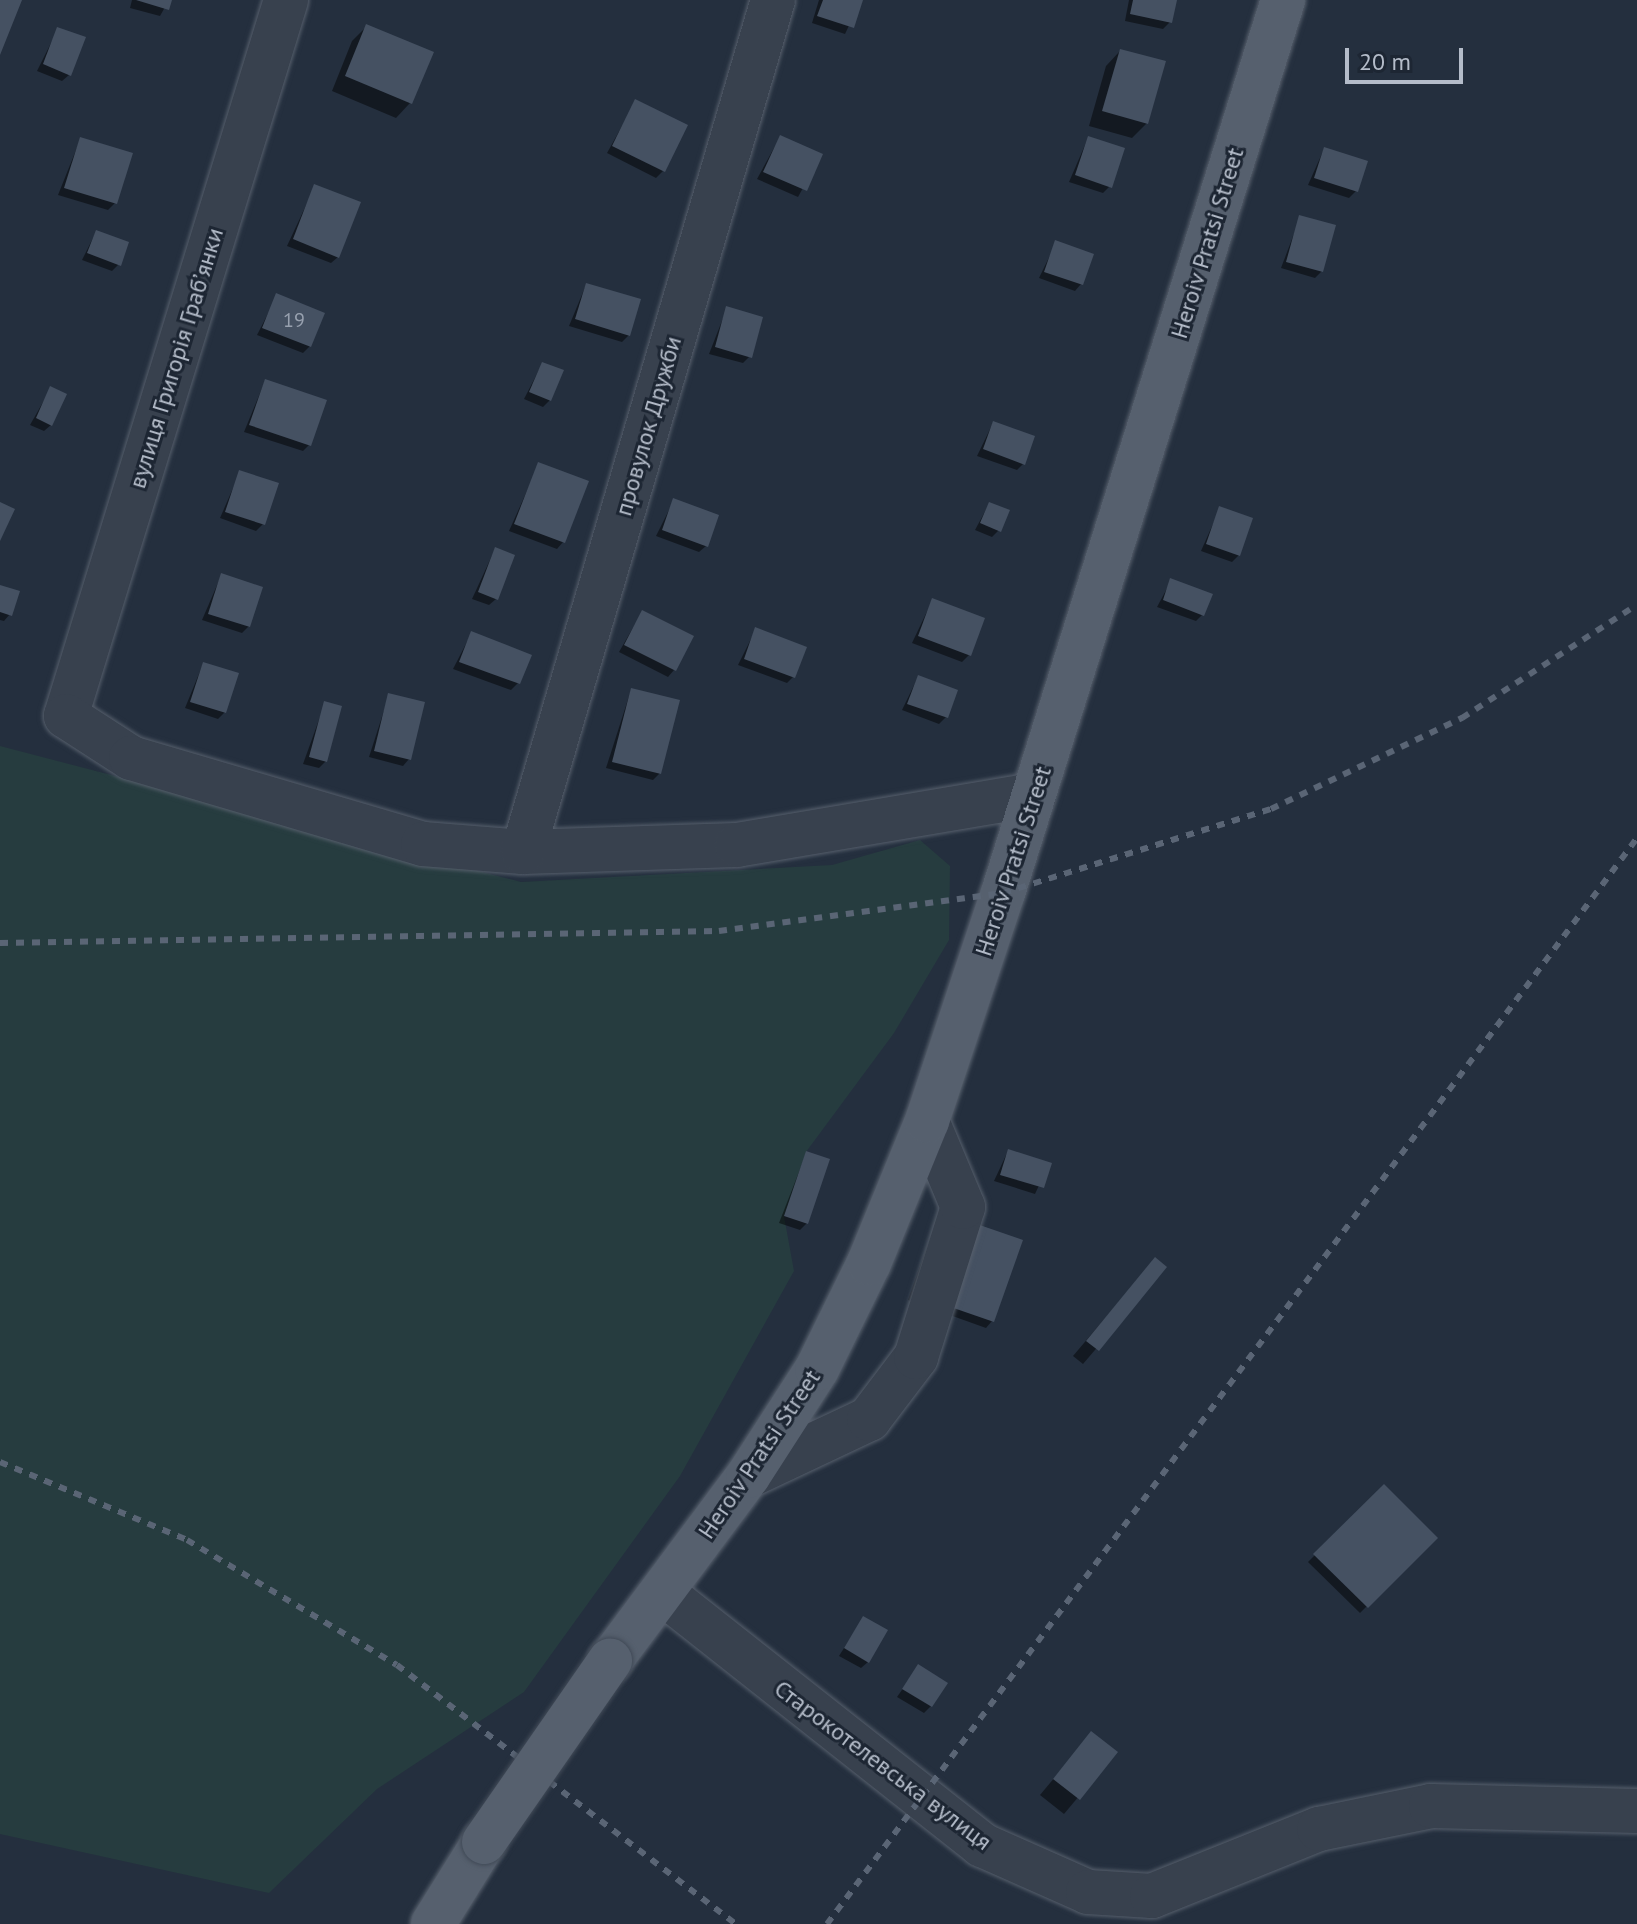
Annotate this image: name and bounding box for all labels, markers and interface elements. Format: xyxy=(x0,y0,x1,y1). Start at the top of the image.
scale bar xyxy=(1349,32,1467,82)
text: 20 m xyxy=(1359,46,1411,77)
street label: Heroiv Pratsi Street xyxy=(1164,144,1250,342)
street label: вулиця Григорія Грабʼянки xyxy=(123,224,229,492)
house number: 19 xyxy=(283,308,305,332)
street label: провулок Дружби xyxy=(609,333,687,519)
street label: Heroiv Pratsi Street xyxy=(969,762,1057,960)
street label: Heroiv Pratsi Street xyxy=(691,1364,827,1544)
street label: Старокотелевська вулиця xyxy=(769,1674,997,1856)

